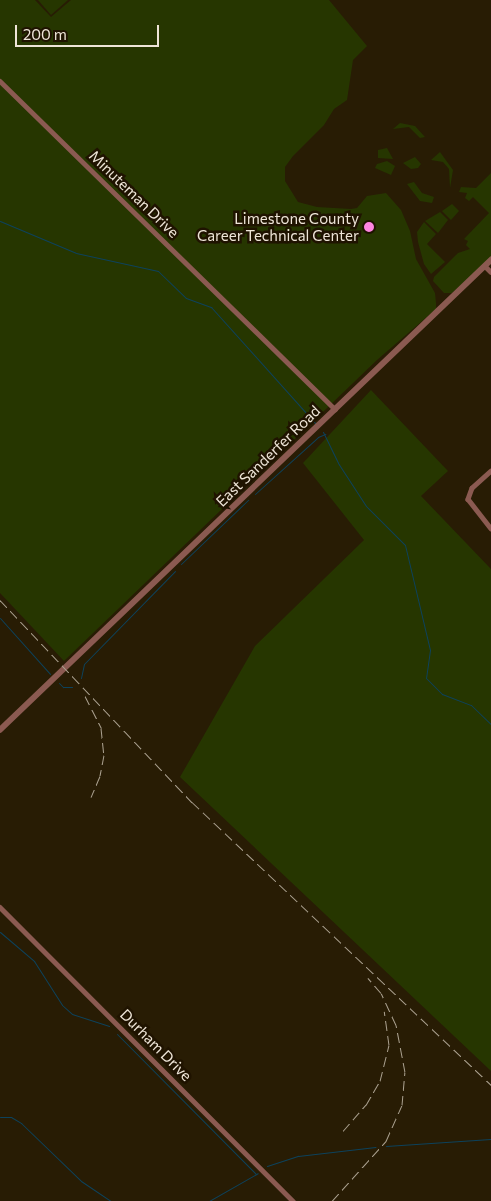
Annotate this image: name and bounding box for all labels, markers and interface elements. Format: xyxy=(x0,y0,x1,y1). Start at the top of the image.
scale bar xyxy=(18,15,161,47)
text: 200 m xyxy=(23,25,67,43)
street label: Minuteman Drive xyxy=(85,147,183,241)
place label: Limestone County Career Technical Center xyxy=(197,209,359,244)
marker: Limestone County Career Technical Center xyxy=(363,221,375,233)
street label: East Sanderfer Road xyxy=(212,402,324,510)
street label: Durham Drive xyxy=(116,1005,196,1085)

